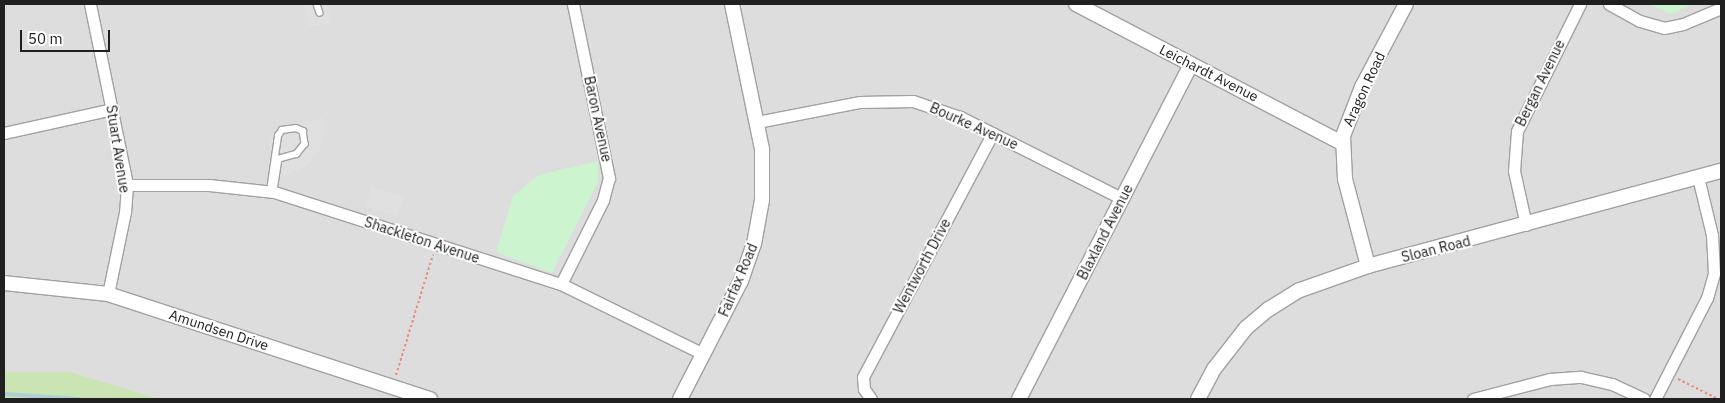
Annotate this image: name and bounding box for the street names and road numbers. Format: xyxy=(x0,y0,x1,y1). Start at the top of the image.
street label: Bergan Avenue xyxy=(1512,37,1568,129)
street label: Leichardt Avenue xyxy=(1157,41,1261,105)
street label: Aragon Road xyxy=(1339,49,1389,129)
street label: Baron Avenue xyxy=(581,74,615,164)
street label: Bourke Avenue xyxy=(927,99,1021,153)
street label: Stuart Avenue xyxy=(103,104,133,194)
street label: Blaxland Avenue xyxy=(1074,181,1136,283)
street label: Shackleton Avenue xyxy=(362,213,482,267)
street label: Wentworth Drive xyxy=(890,216,954,316)
street label: Sloan Road xyxy=(1400,232,1472,266)
street label: Fairfax Road xyxy=(715,241,761,319)
street label: Amundsen Drive xyxy=(167,306,271,354)

